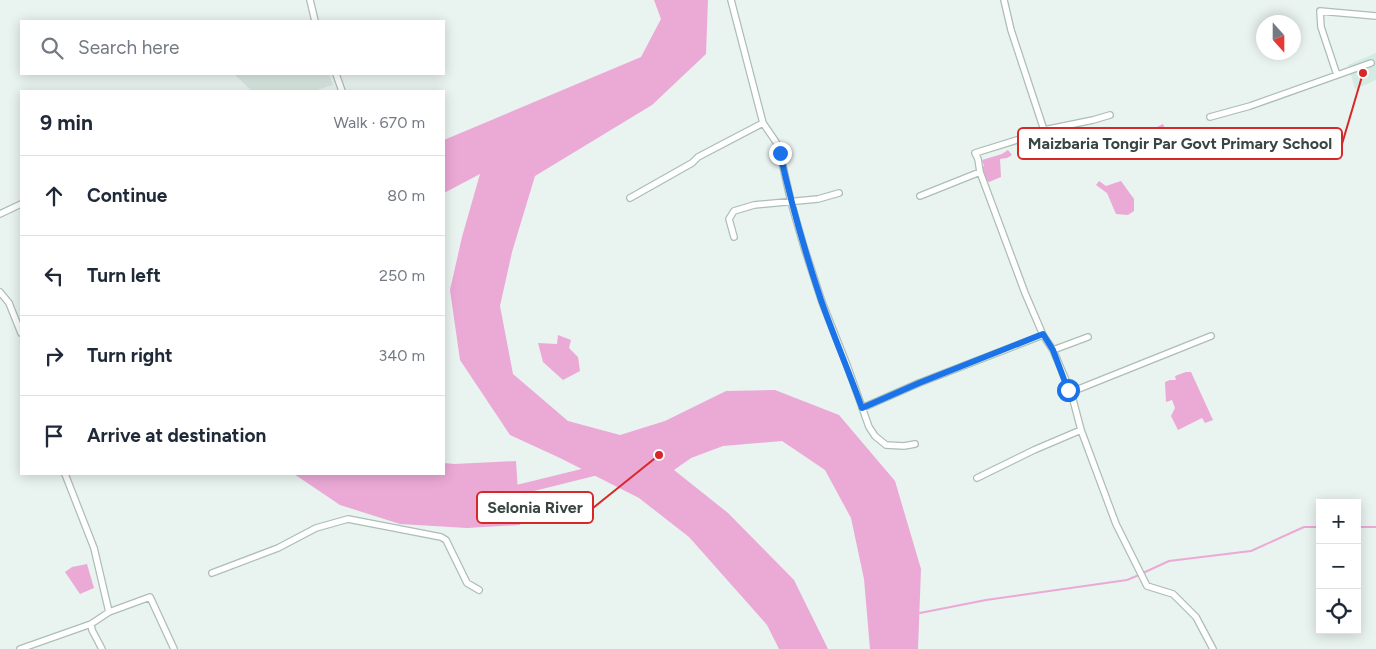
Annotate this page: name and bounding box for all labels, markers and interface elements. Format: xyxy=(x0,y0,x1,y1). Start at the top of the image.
north arrow xyxy=(1256,15,1301,60)
search box xyxy=(20,20,445,75)
icon: search xyxy=(38,34,66,62)
text: Search here xyxy=(78,36,180,59)
text: 9 min xyxy=(40,110,93,135)
text: Walk · 670 m xyxy=(333,113,425,132)
callout: Maizbaria Tongir Par Govt Primary School xyxy=(1018,128,1342,159)
text: Maizbaria Tongir Par Govt Primary School xyxy=(1028,134,1332,153)
route end xyxy=(769,142,792,165)
icon: ahead xyxy=(40,182,68,210)
text: Continue xyxy=(87,184,167,207)
text: 80 m xyxy=(387,186,425,205)
icon: left xyxy=(40,262,68,290)
text: Turn left xyxy=(87,264,161,287)
text: 250 m xyxy=(379,266,425,285)
icon: right xyxy=(40,342,68,370)
text: Turn right xyxy=(87,344,173,367)
text: 340 m xyxy=(379,346,425,365)
route start xyxy=(1057,379,1080,402)
icon: arrive xyxy=(40,422,68,450)
text: Arrive at destination xyxy=(87,424,266,447)
callout: Selonia River xyxy=(477,492,593,523)
text: Selonia River xyxy=(487,498,583,517)
map controls xyxy=(1316,499,1361,634)
button: + xyxy=(1316,499,1361,544)
button: − xyxy=(1316,544,1361,589)
button: locate xyxy=(1316,589,1361,634)

